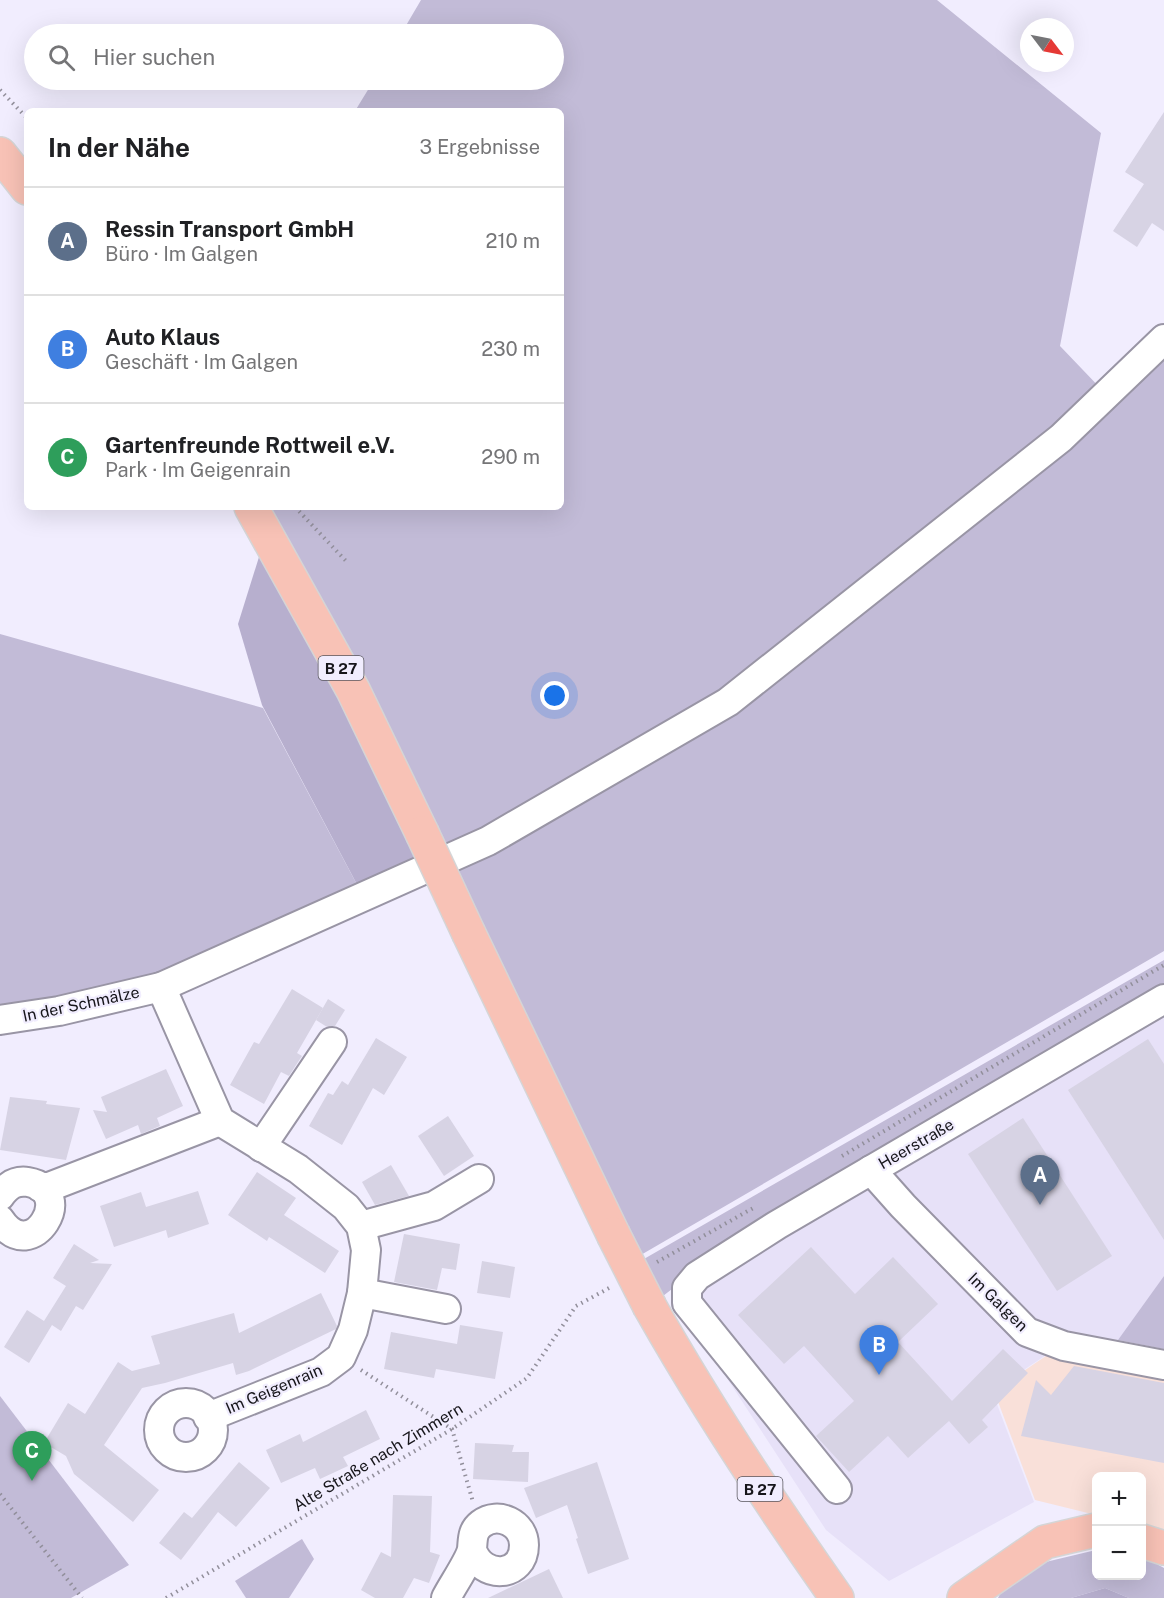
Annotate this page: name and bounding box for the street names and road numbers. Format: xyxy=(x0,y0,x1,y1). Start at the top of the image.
road number: B 27 xyxy=(318,656,364,680)
street label: In der Schmälze xyxy=(21,982,141,1026)
street label: Heerstraße xyxy=(875,1115,957,1173)
street label: Im Galgen xyxy=(964,1269,1032,1335)
street label: Im Geigenrain xyxy=(223,1360,325,1418)
street label: Alte Straße nach Zimmern xyxy=(290,1399,466,1515)
road number: B 27 xyxy=(738,1477,783,1501)

